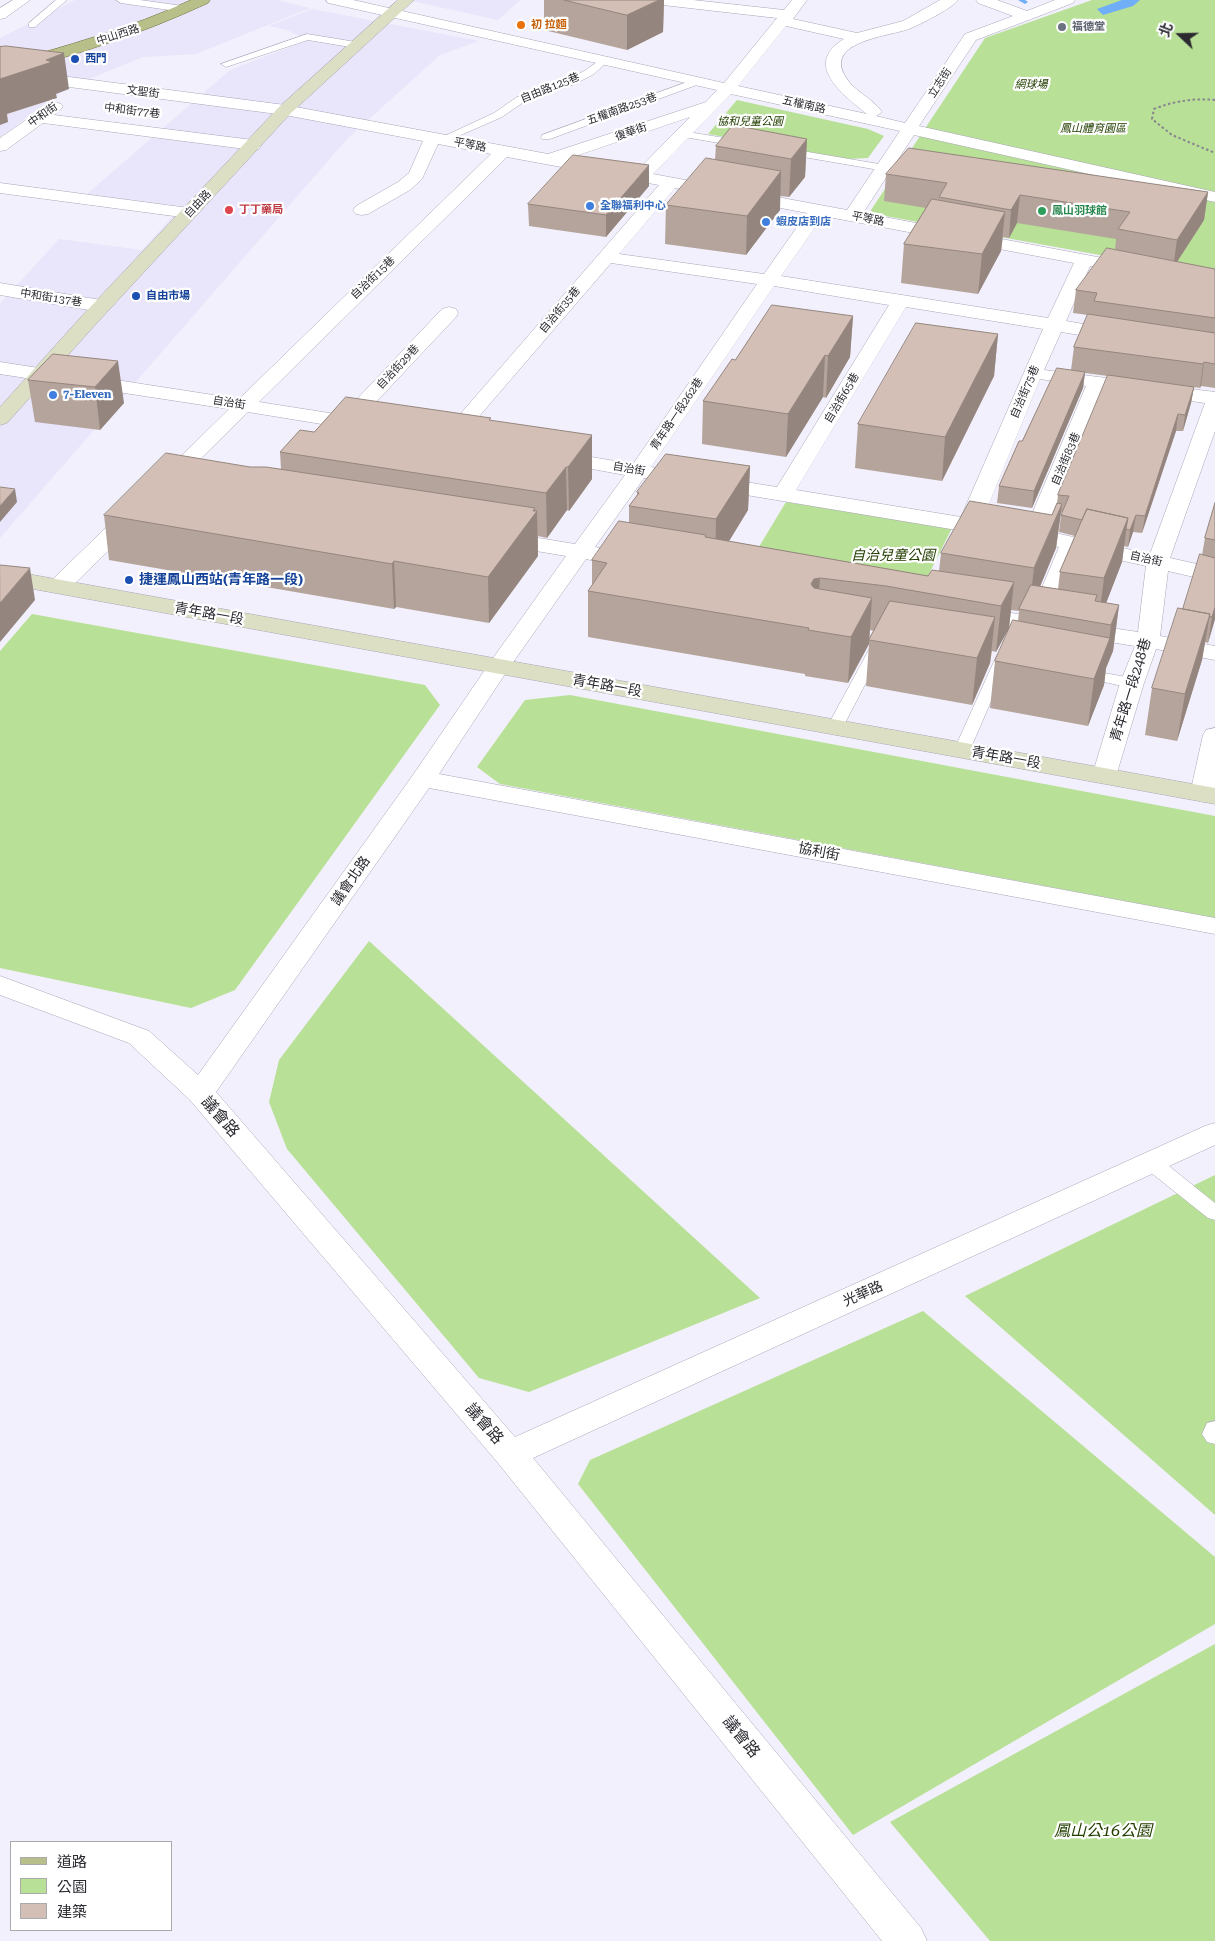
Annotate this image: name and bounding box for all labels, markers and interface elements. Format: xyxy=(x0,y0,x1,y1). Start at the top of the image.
north arrow xyxy=(1155,10,1205,60)
place label: 初 拉麵 xyxy=(531,18,567,32)
marker: 初 拉麵 xyxy=(515,19,527,31)
place label: 福德堂 xyxy=(1072,20,1105,34)
text: 北 xyxy=(1156,20,1176,39)
marker: 福德堂 xyxy=(1056,21,1068,33)
street label: 中山西路 xyxy=(95,22,141,48)
place label: 西門 xyxy=(85,52,107,66)
marker: 西門 xyxy=(69,53,81,65)
street label: 立志街 xyxy=(925,66,955,100)
street label: 自由路125巷 xyxy=(519,70,581,106)
park label: 網球場 xyxy=(1015,78,1047,92)
street label: 文聖街 xyxy=(126,83,160,101)
street label: 五權南路253巷 xyxy=(585,90,659,128)
street label: 五權南路 xyxy=(781,94,827,116)
street label: 中和街 xyxy=(26,100,60,130)
street label: 中和街77巷 xyxy=(103,101,161,121)
park label: 協和兒童公園 xyxy=(717,115,783,129)
street label: 復華街 xyxy=(613,120,649,144)
park label: 鳳山體育園區 xyxy=(1060,122,1126,136)
street label: 平等路 xyxy=(453,135,487,155)
street label: 自由路 xyxy=(182,187,214,221)
place label: 全聯福利中心 xyxy=(600,199,666,213)
marker: 全聯福利中心 xyxy=(584,200,596,212)
place label: 丁丁藥局 xyxy=(239,203,283,217)
marker: 丁丁藥局 xyxy=(223,204,235,216)
place label: 鳳山羽球館 xyxy=(1052,204,1107,218)
marker: 鳳山羽球館 xyxy=(1036,205,1048,217)
street label: 平等路 xyxy=(851,209,885,229)
place label: 蝦皮店到店 xyxy=(776,215,831,229)
marker: 蝦皮店到店 xyxy=(760,216,772,228)
street label: 自治街15巷 xyxy=(348,254,398,302)
street label: 自治街35巷 xyxy=(537,284,583,336)
street label: 中和街137巷 xyxy=(19,287,83,309)
place label: 自由市場 xyxy=(146,289,190,303)
marker: 自由市場 xyxy=(130,290,142,302)
street label: 自治街29巷 xyxy=(374,342,422,392)
street label: 自治街75巷 xyxy=(1008,363,1042,421)
street label: 自治街65巷 xyxy=(822,370,862,426)
street label: 青年路一段262巷 xyxy=(648,375,706,453)
place label: 7-Eleven xyxy=(63,388,111,402)
marker: 7-Eleven xyxy=(47,389,59,401)
street label: 自治街 xyxy=(212,394,246,412)
street label: 自治街83巷 xyxy=(1049,430,1083,488)
street label: 自治街 xyxy=(612,460,646,478)
park label: 自治兒童公園 xyxy=(851,548,935,564)
street label: 自治街 xyxy=(1128,549,1164,569)
place label: 捷運鳳山西站(青年路一段) xyxy=(139,572,303,588)
marker: 捷運鳳山西站(青年路一段) xyxy=(123,574,135,586)
street label: 青年路一段 xyxy=(173,600,245,628)
street label: 青年路一段248巷 xyxy=(1107,636,1155,744)
street label: 青年路一段 xyxy=(571,672,643,700)
street label: 青年路一段 xyxy=(970,744,1042,772)
street label: 協利街 xyxy=(797,840,841,864)
street label: 議會北路 xyxy=(328,853,374,909)
street label: 議會路 xyxy=(197,1093,243,1141)
street label: 光華路 xyxy=(840,1278,886,1310)
street label: 議會路 xyxy=(461,1400,507,1448)
street label: 議會路 xyxy=(718,1712,764,1762)
park label: 鳳山公16公園 xyxy=(1054,1821,1152,1841)
legend xyxy=(10,1841,172,1931)
text: 道路 xyxy=(57,1853,87,1871)
text: 公園 xyxy=(57,1878,87,1896)
text: 建築 xyxy=(57,1903,87,1921)

